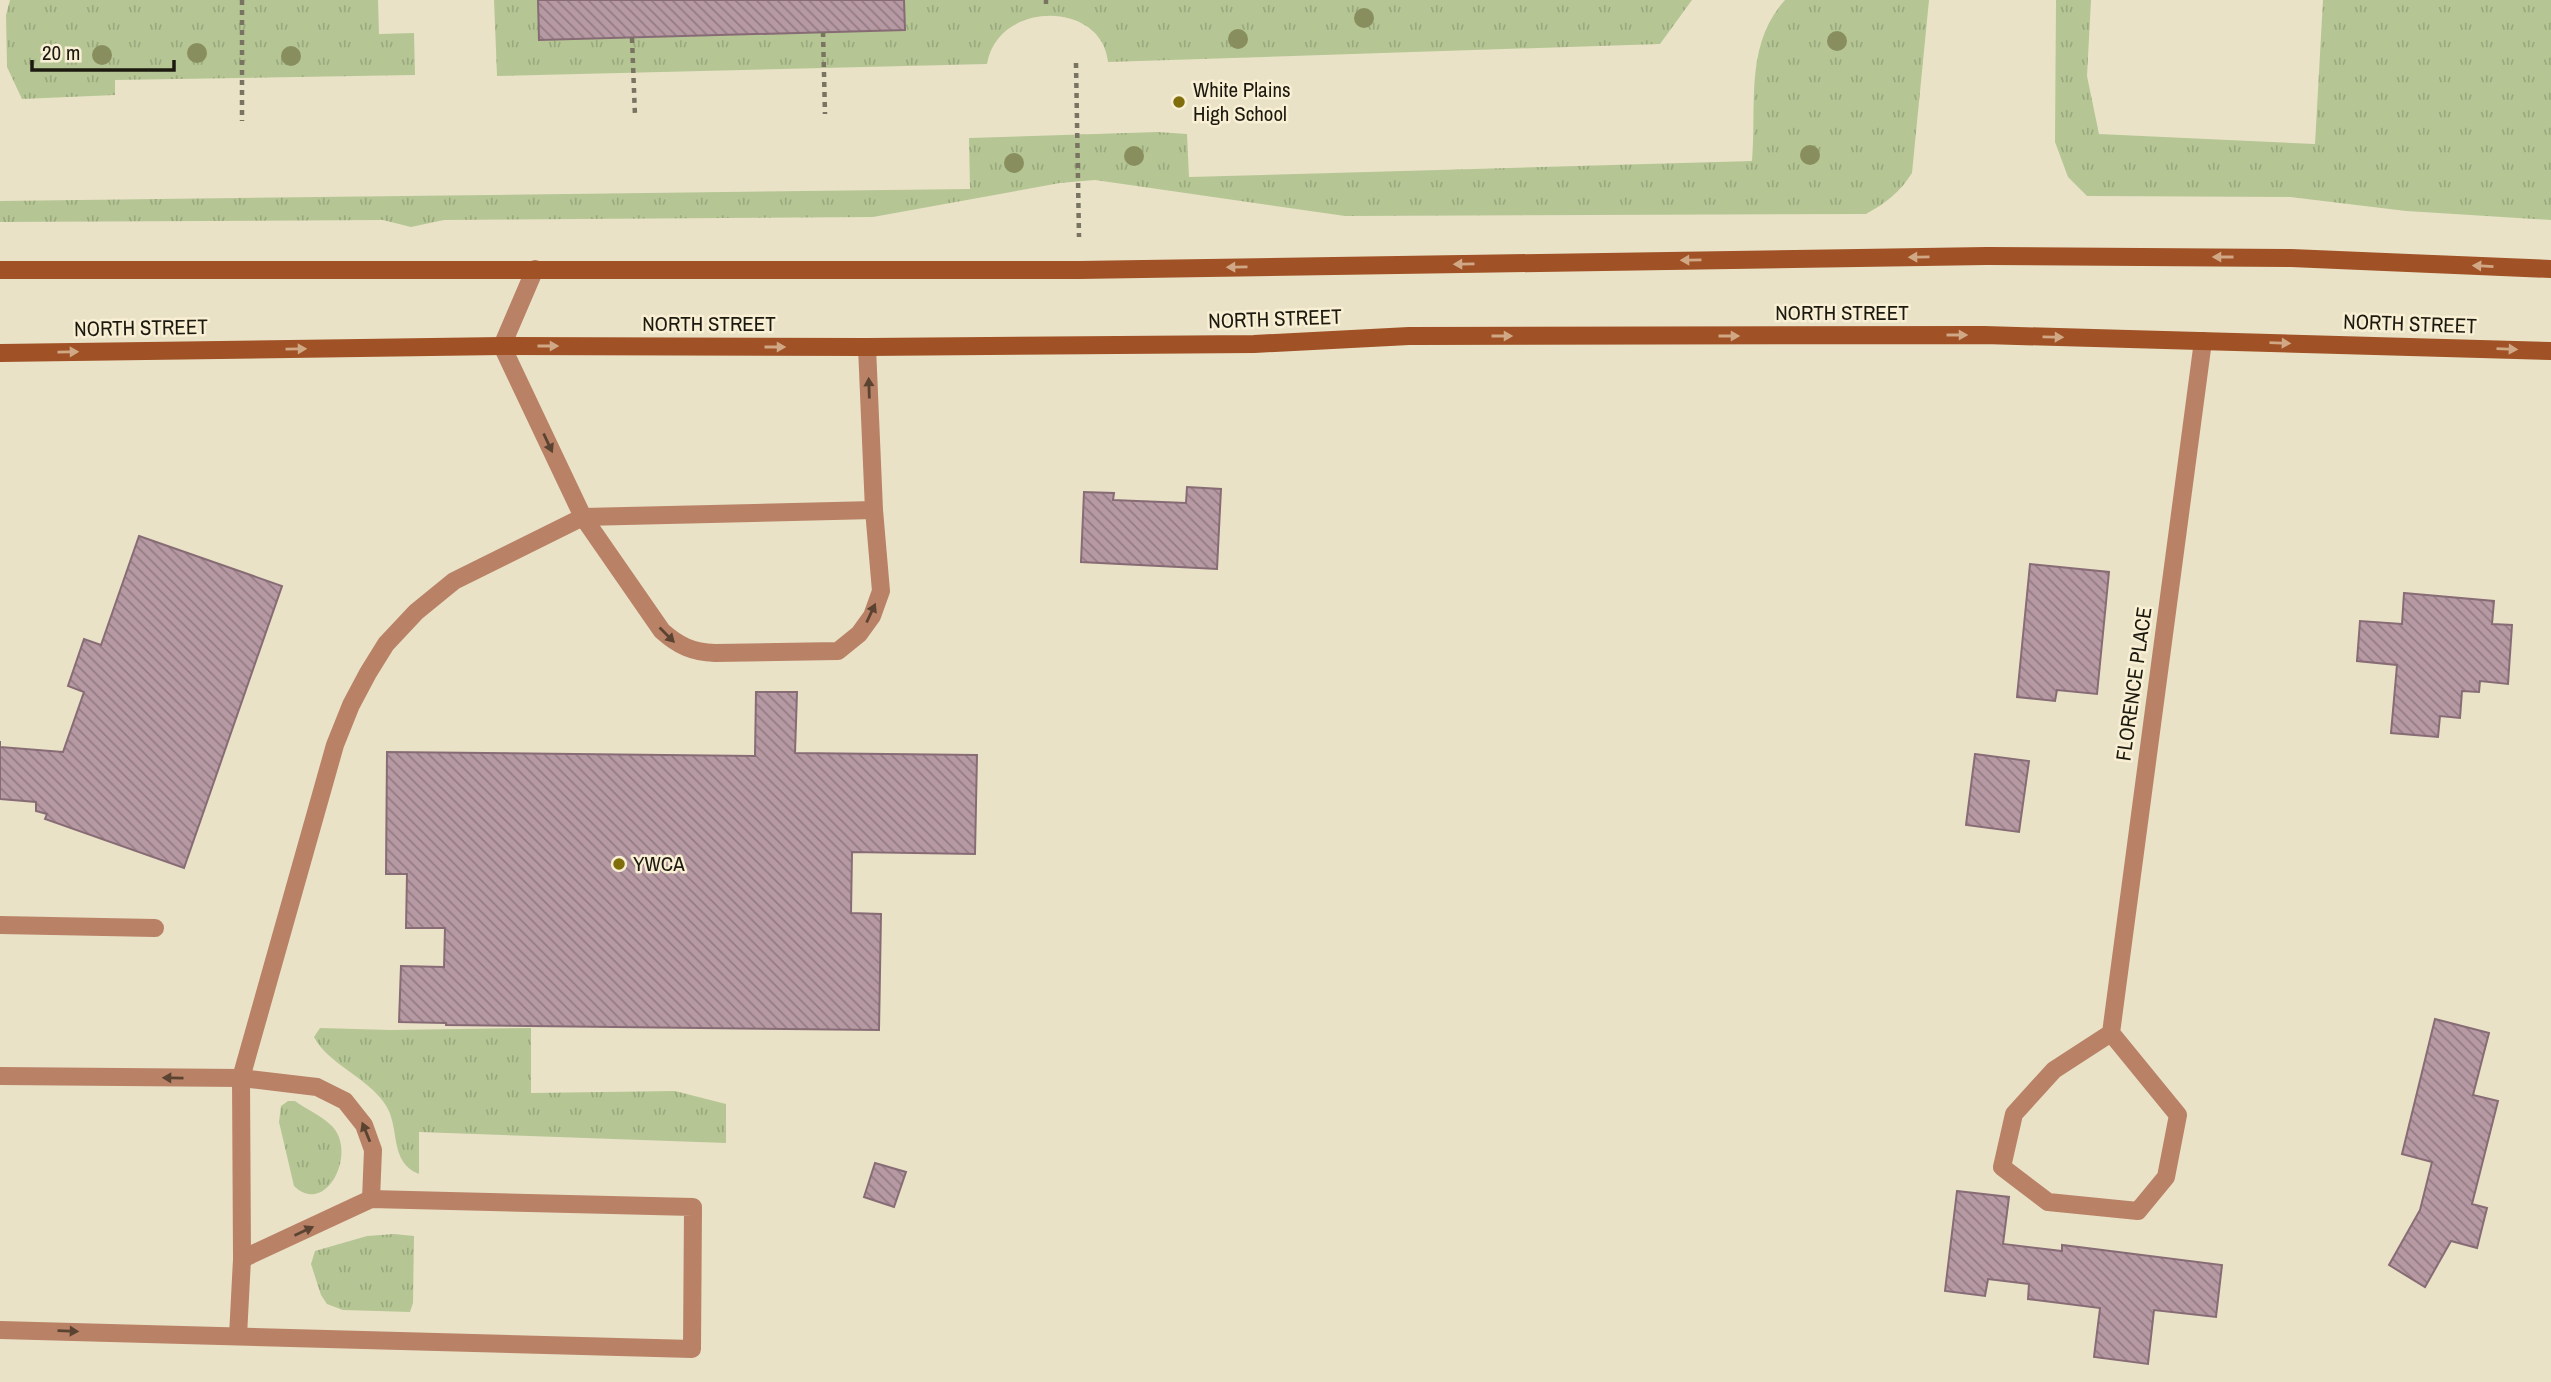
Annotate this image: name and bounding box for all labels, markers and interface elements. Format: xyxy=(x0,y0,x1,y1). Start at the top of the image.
scale bar xyxy=(32,28,173,72)
text: 20 m xyxy=(42,38,80,67)
place label: White Plains High School xyxy=(1193,75,1291,128)
marker: White Plains High School xyxy=(1171,94,1187,110)
one-way arrow xyxy=(1908,251,1930,262)
one-way arrow xyxy=(2212,251,2234,263)
one-way arrow xyxy=(1680,254,1702,266)
one-way arrow xyxy=(1453,258,1475,269)
one-way arrow xyxy=(2472,260,2494,271)
one-way arrow xyxy=(1225,261,1247,273)
street label: NORTH STREET xyxy=(1775,298,1909,327)
street label: NORTH STREET xyxy=(1208,302,1343,335)
street label: NORTH STREET xyxy=(2343,307,2478,340)
street label: NORTH STREET xyxy=(642,309,776,338)
street label: NORTH STREET xyxy=(74,312,209,343)
one-way arrow xyxy=(1946,329,1968,341)
one-way arrow xyxy=(1491,330,1513,342)
one-way arrow xyxy=(1719,330,1741,342)
one-way arrow xyxy=(2042,331,2064,343)
one-way arrow xyxy=(2269,337,2291,348)
one-way arrow xyxy=(537,340,559,352)
one-way arrow xyxy=(764,341,786,353)
one-way arrow xyxy=(285,343,307,354)
one-way arrow xyxy=(2497,344,2519,355)
one-way arrow xyxy=(57,346,79,358)
one-way arrow xyxy=(864,377,875,399)
one-way arrow xyxy=(542,433,553,453)
one-way arrow xyxy=(866,603,877,623)
street label: FLORENCE PLACE xyxy=(2108,605,2159,763)
one-way arrow xyxy=(659,626,675,643)
place label: YWCA xyxy=(633,849,685,878)
marker: YWCA xyxy=(611,856,627,872)
one-way arrow xyxy=(162,1072,184,1083)
one-way arrow xyxy=(360,1122,371,1143)
one-way arrow xyxy=(293,1225,314,1236)
one-way arrow xyxy=(57,1326,79,1337)

